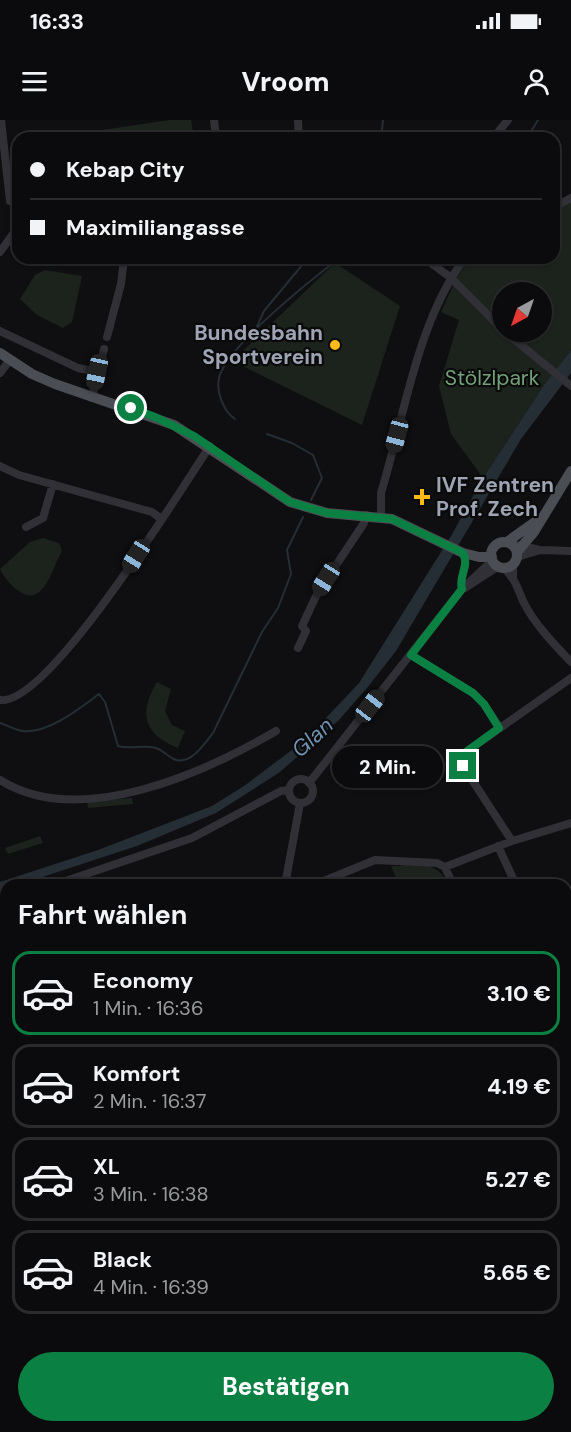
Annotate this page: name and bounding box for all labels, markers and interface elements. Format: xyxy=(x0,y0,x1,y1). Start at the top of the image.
text: 16:33 xyxy=(30,7,84,36)
text: Vroom xyxy=(241,64,330,99)
icon: menu xyxy=(18,65,51,98)
icon: person xyxy=(520,65,553,98)
text: Kebap City xyxy=(66,155,185,184)
text: Maximiliangasse xyxy=(66,213,245,242)
north arrow xyxy=(492,282,552,342)
map controls xyxy=(492,282,552,342)
place label: Bundesbahn Sportverein xyxy=(194,319,323,371)
marker: Bundesbahn Sportverein xyxy=(328,338,342,352)
car xyxy=(84,353,110,391)
park label: Stölzlpark xyxy=(445,364,540,392)
route start xyxy=(117,394,144,421)
car xyxy=(384,415,410,455)
place label: IVF Zentren Prof. Zech xyxy=(436,471,554,523)
marker: IVF Zentren Prof. Zech xyxy=(413,488,431,506)
car xyxy=(119,536,153,576)
car xyxy=(309,559,343,599)
car xyxy=(352,686,388,726)
water label: Glan xyxy=(285,711,339,764)
callout: 2 Min. xyxy=(331,745,442,787)
route end xyxy=(449,752,476,779)
text: 2 Min. xyxy=(359,754,416,780)
text: Fahrt wählen xyxy=(18,897,188,932)
icon: car xyxy=(21,966,75,1020)
text: Economy xyxy=(93,966,193,995)
text: 3.10 € xyxy=(487,979,551,1008)
text: 1 Min. · 16:36 xyxy=(93,995,203,1021)
icon: car xyxy=(21,1059,75,1113)
text: Komfort xyxy=(93,1059,180,1088)
text: 4.19 € xyxy=(487,1072,551,1101)
text: 2 Min. · 16:37 xyxy=(93,1088,207,1114)
icon: car xyxy=(21,1152,75,1206)
text: XL xyxy=(93,1152,120,1181)
text: 5.27 € xyxy=(485,1165,551,1194)
text: 3 Min. · 16:38 xyxy=(93,1181,209,1207)
icon: car xyxy=(21,1245,75,1299)
text: Black xyxy=(93,1245,152,1274)
text: 5.65 € xyxy=(483,1258,551,1287)
text: 4 Min. · 16:39 xyxy=(93,1274,209,1300)
button: Bestätigen xyxy=(18,1352,554,1421)

